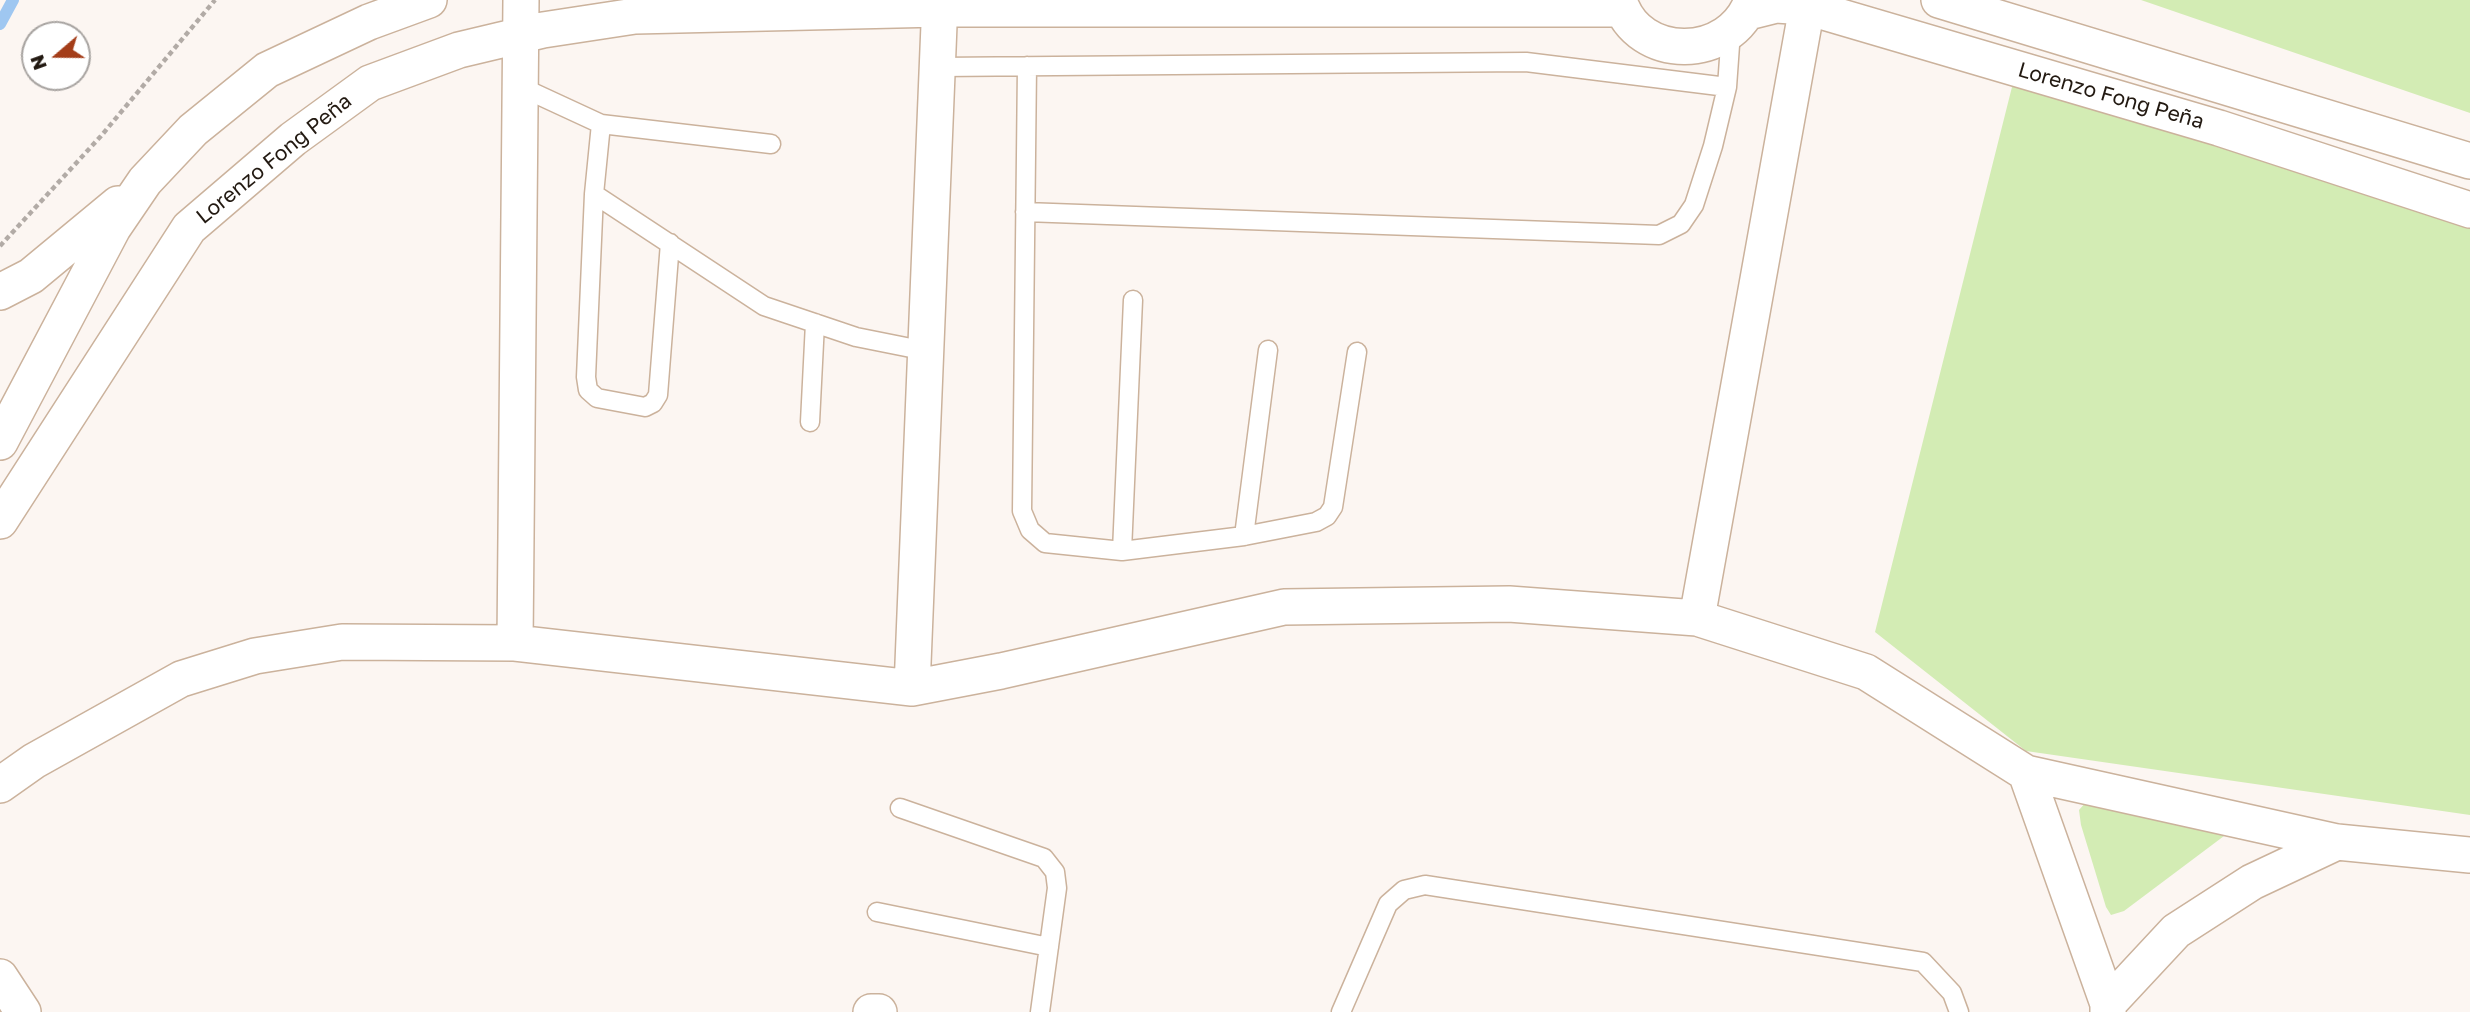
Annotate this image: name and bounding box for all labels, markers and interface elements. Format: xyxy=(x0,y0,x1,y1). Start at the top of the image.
north arrow xyxy=(21,21,91,91)
text: N xyxy=(24,52,51,73)
street label: Lorenzo Fong Peña xyxy=(2015,57,2207,135)
street label: Lorenzo Fong Peña xyxy=(191,89,357,229)

